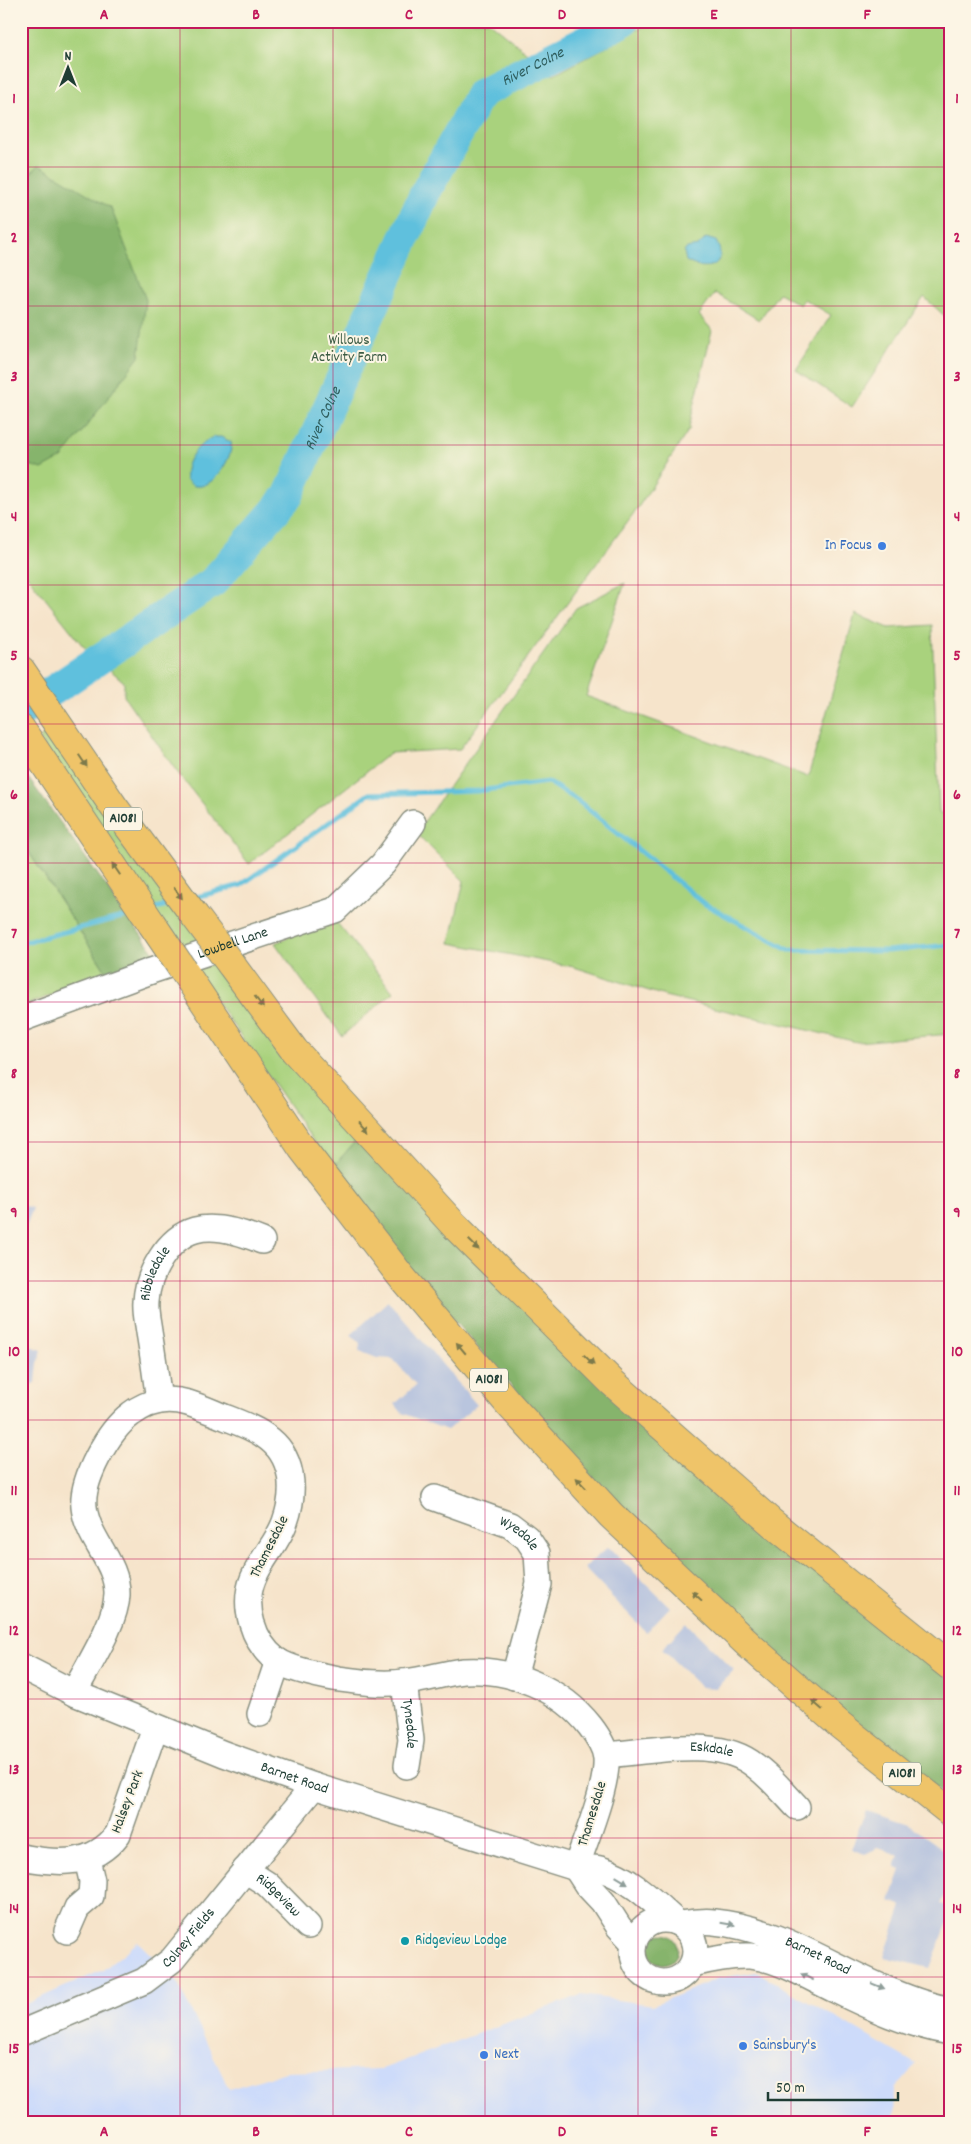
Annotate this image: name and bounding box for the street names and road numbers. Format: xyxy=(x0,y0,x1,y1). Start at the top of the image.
road number: A1081 xyxy=(104,808,142,831)
street label: Lowbell Lane xyxy=(195,922,271,966)
street label: Ribbledale xyxy=(135,1241,177,1302)
road number: A1081 xyxy=(470,1368,508,1392)
street label: Wyedale xyxy=(496,1511,544,1556)
street label: Thamesdale xyxy=(245,1512,295,1582)
street label: Tynedale xyxy=(395,1698,422,1750)
street label: Eskdale xyxy=(690,1737,737,1764)
street label: Barnet Road xyxy=(257,1757,331,1801)
road number: A1081 xyxy=(883,1762,921,1786)
street label: Halsey Park xyxy=(106,1767,150,1837)
street label: Thamesdale xyxy=(573,1778,613,1849)
street label: Ridgeview xyxy=(251,1868,306,1923)
street label: Colney Fields xyxy=(158,1903,221,1974)
street label: Barnet Road xyxy=(781,1931,854,1982)

